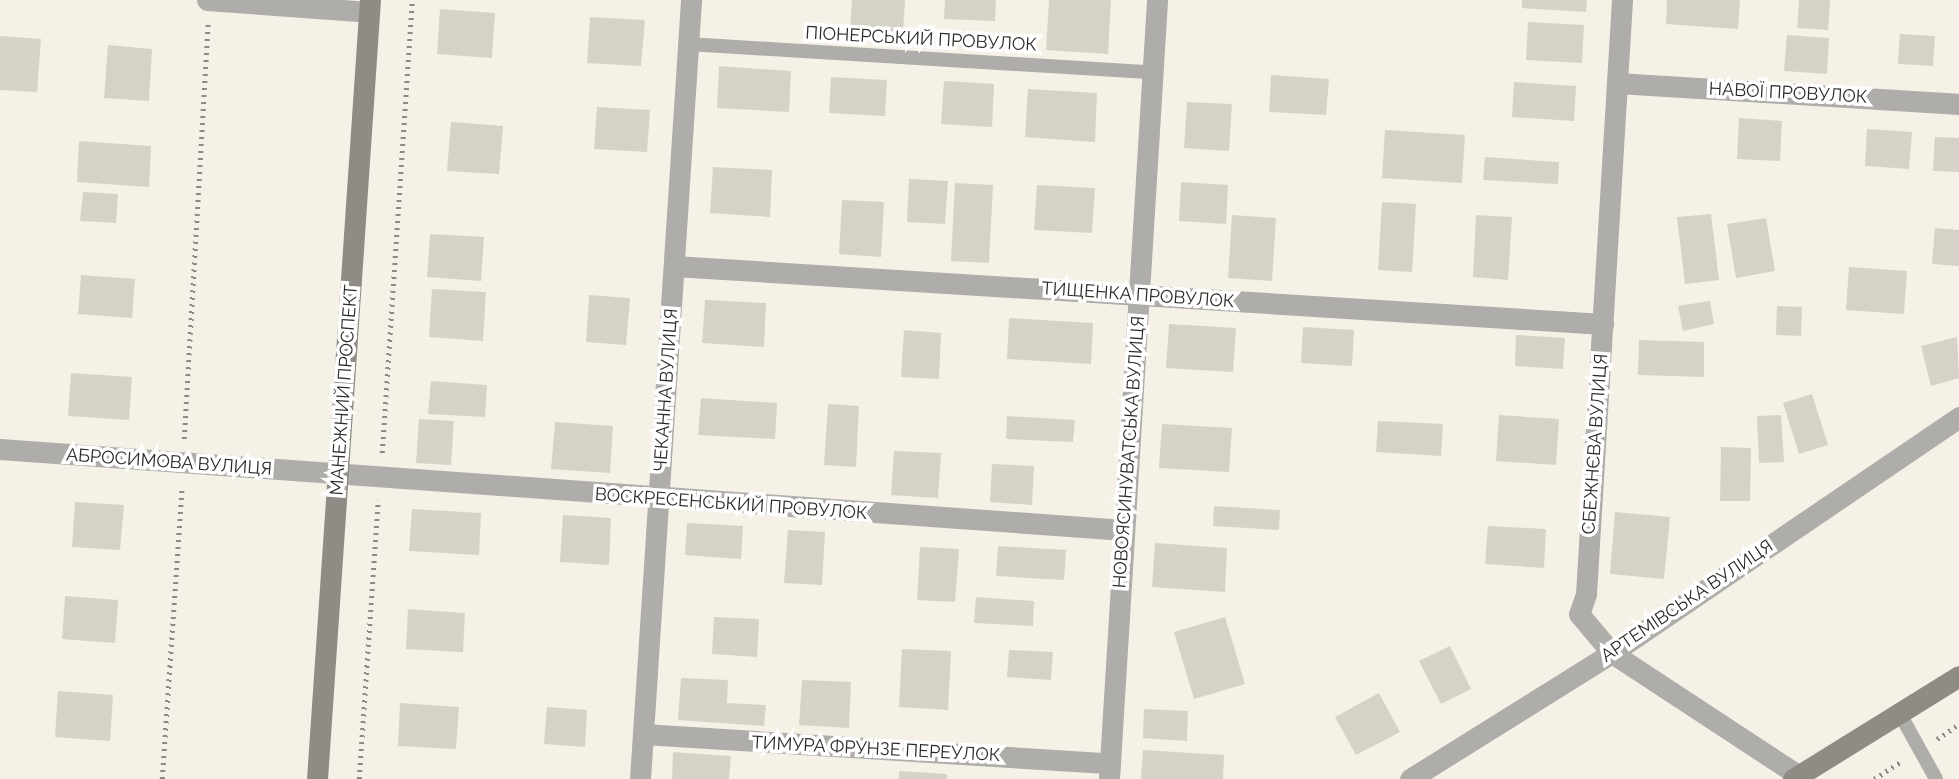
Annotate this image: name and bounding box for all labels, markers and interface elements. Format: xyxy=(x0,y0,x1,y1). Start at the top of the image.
street label: ПIОНЕРСЬКИЙ ПРОВУЛОК xyxy=(805,22,1037,56)
street label: НАВОЇ ПРОВУЛОК xyxy=(1708,78,1868,108)
street label: ТИЩЕНКА ПРОВУЛОК xyxy=(1041,277,1235,313)
street label: МАНЕЖНИЙ ПРОСПЕКТ xyxy=(326,284,362,496)
street label: ЧЕКАННА ВУЛИЦЯ xyxy=(650,307,682,473)
street label: НОВОЯСИНУВАТСЬКА ВУЛИЦЯ xyxy=(1109,315,1149,589)
street label: СБЕЖНЄВА ВУЛИЦЯ xyxy=(1578,353,1612,535)
street label: АБРОСИМОВА ВУЛИЦЯ xyxy=(65,444,273,480)
street label: ВОСКРЕСЕНСЬКИЙ ПРОВУЛОК xyxy=(594,484,868,524)
street label: АРТЕМІВСЬКА ВУЛИЦЯ xyxy=(1597,535,1777,667)
street label: ТИМУРА ФРУНЗЕ ПЕРЕУЛОК xyxy=(751,732,1001,766)

